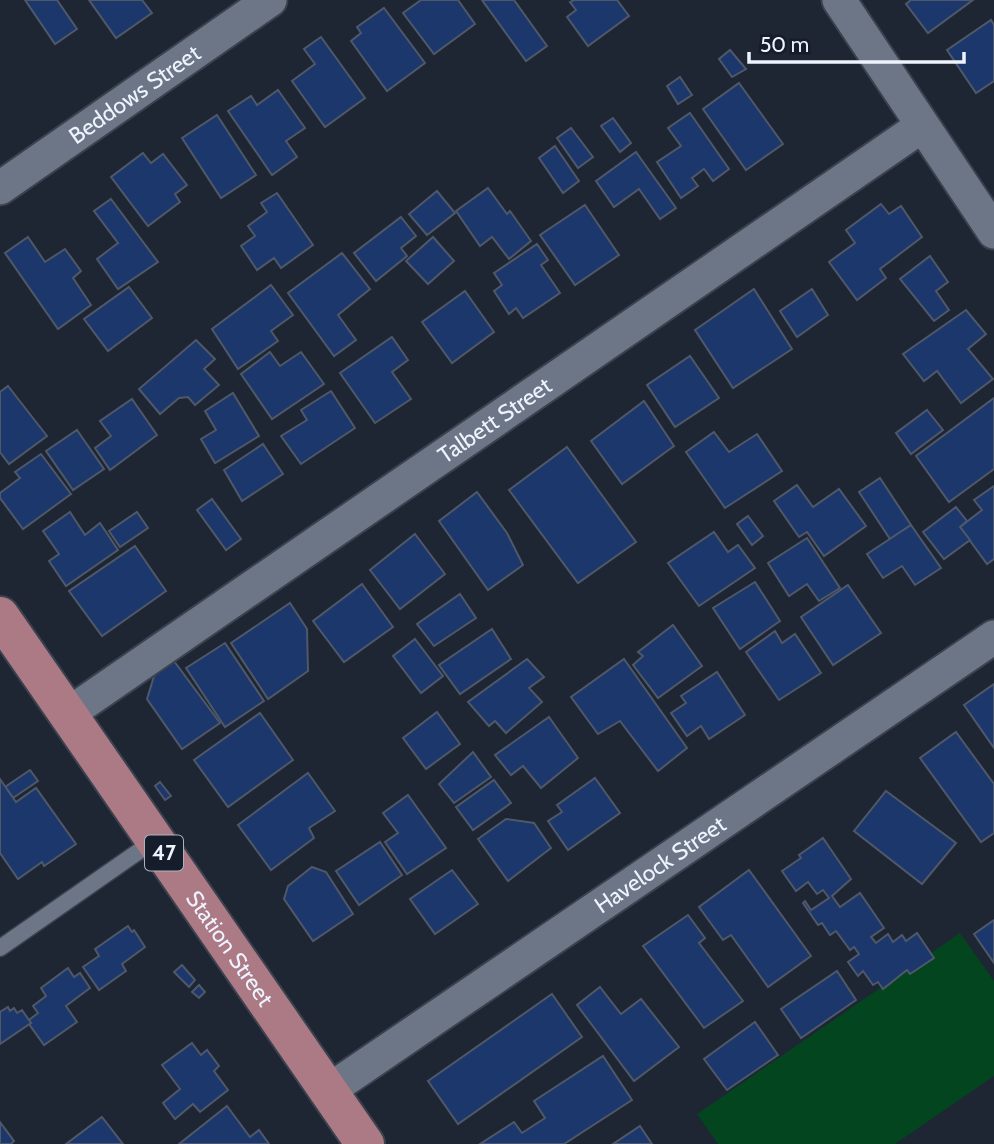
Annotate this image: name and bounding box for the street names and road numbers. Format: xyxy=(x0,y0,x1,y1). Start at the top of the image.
street label: Beddows Street xyxy=(63,39,206,150)
street label: Talbett Street xyxy=(432,371,557,469)
street label: Havelock Street xyxy=(589,810,731,919)
road number: 47 xyxy=(145,836,183,870)
street label: Station Street xyxy=(180,885,280,1012)

